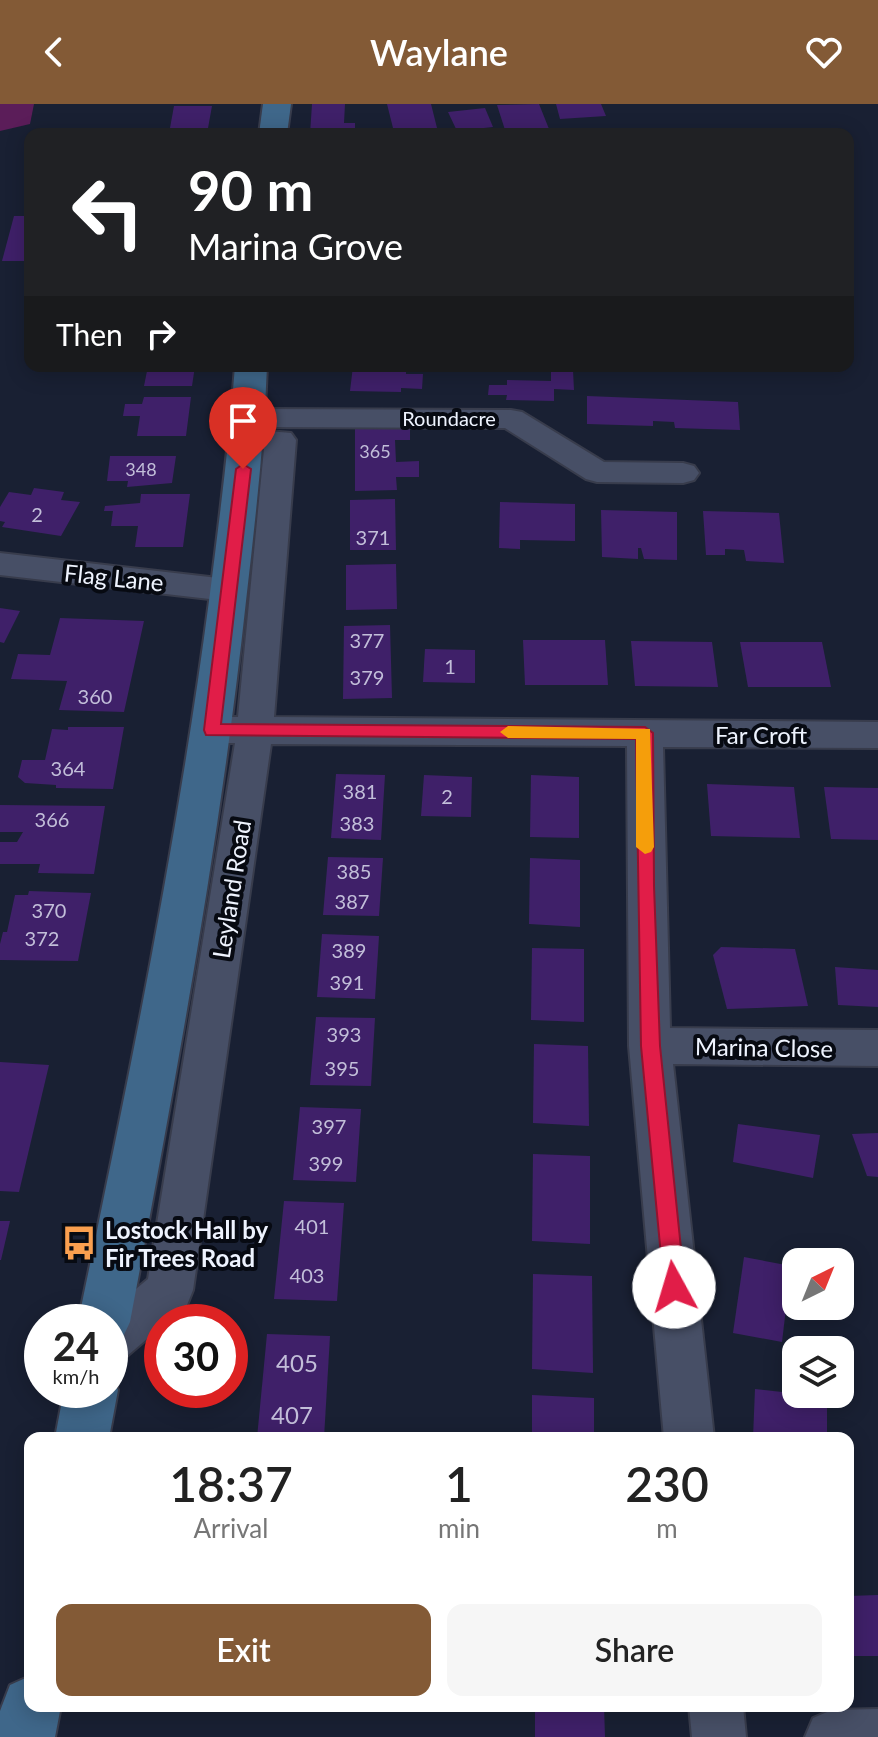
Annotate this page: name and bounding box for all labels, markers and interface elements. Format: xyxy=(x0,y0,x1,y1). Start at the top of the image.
icon: back xyxy=(32,30,76,74)
text: Waylane xyxy=(370,30,508,74)
icon: heart xyxy=(802,30,846,74)
text: 90 m xyxy=(188,156,313,223)
icon: left xyxy=(56,160,160,264)
text: Marina Grove xyxy=(188,224,403,268)
icon: right xyxy=(139,312,183,356)
text: Then xyxy=(56,316,123,352)
pin xyxy=(209,387,277,469)
icon: arrive xyxy=(221,399,265,443)
street label: Roundacre xyxy=(402,406,496,430)
house number: 365 xyxy=(359,440,391,462)
house number: 348 xyxy=(125,458,157,480)
house number: 2 xyxy=(31,502,43,526)
house number: 371 xyxy=(356,525,390,549)
street label: Flag Lane xyxy=(63,557,165,597)
house number: 377 xyxy=(350,628,384,652)
house number: 1 xyxy=(444,654,456,678)
house number: 379 xyxy=(350,665,384,689)
house number: 360 xyxy=(78,684,112,708)
street label: Far Croft xyxy=(715,720,808,749)
house number: 364 xyxy=(51,756,86,780)
house number: 381 xyxy=(343,779,377,803)
house number: 2 xyxy=(441,784,453,808)
house number: 366 xyxy=(35,807,69,831)
house number: 383 xyxy=(340,811,374,835)
street label: Leyland Road xyxy=(206,818,256,960)
house number: 385 xyxy=(337,859,371,883)
house number: 387 xyxy=(335,889,369,913)
house number: 370 xyxy=(32,898,66,922)
house number: 372 xyxy=(25,926,59,950)
house number: 389 xyxy=(332,938,366,962)
house number: 391 xyxy=(330,970,364,994)
house number: 393 xyxy=(327,1022,361,1046)
street label: Marina Close xyxy=(695,1031,833,1063)
house number: 395 xyxy=(325,1056,359,1080)
house number: 397 xyxy=(312,1114,346,1138)
house number: 399 xyxy=(309,1151,343,1175)
house number: 401 xyxy=(295,1214,329,1238)
place label: Lostock Hall by Fir Trees Road xyxy=(105,1215,268,1272)
bus stop icon: Lostock Hall by Fir Trees Road xyxy=(60,1224,98,1262)
position arrow xyxy=(632,1245,716,1329)
north arrow xyxy=(782,1248,854,1320)
map controls xyxy=(782,1248,854,1408)
house number: 403 xyxy=(290,1263,324,1287)
speed limit sign: 30 xyxy=(144,1304,248,1408)
text: 24 xyxy=(53,1322,99,1370)
button: layers xyxy=(782,1336,854,1408)
house number: 405 xyxy=(276,1348,318,1377)
text: km/h xyxy=(53,1364,99,1388)
house number: 407 xyxy=(271,1400,313,1429)
text: 18:37 xyxy=(169,1455,293,1512)
text: 1 xyxy=(445,1455,473,1512)
text: 230 xyxy=(625,1455,709,1512)
text: Arrival xyxy=(194,1512,268,1544)
text: min xyxy=(438,1512,480,1544)
text: m xyxy=(656,1512,678,1544)
button: Exit xyxy=(56,1604,431,1696)
button: Share xyxy=(447,1604,822,1696)

